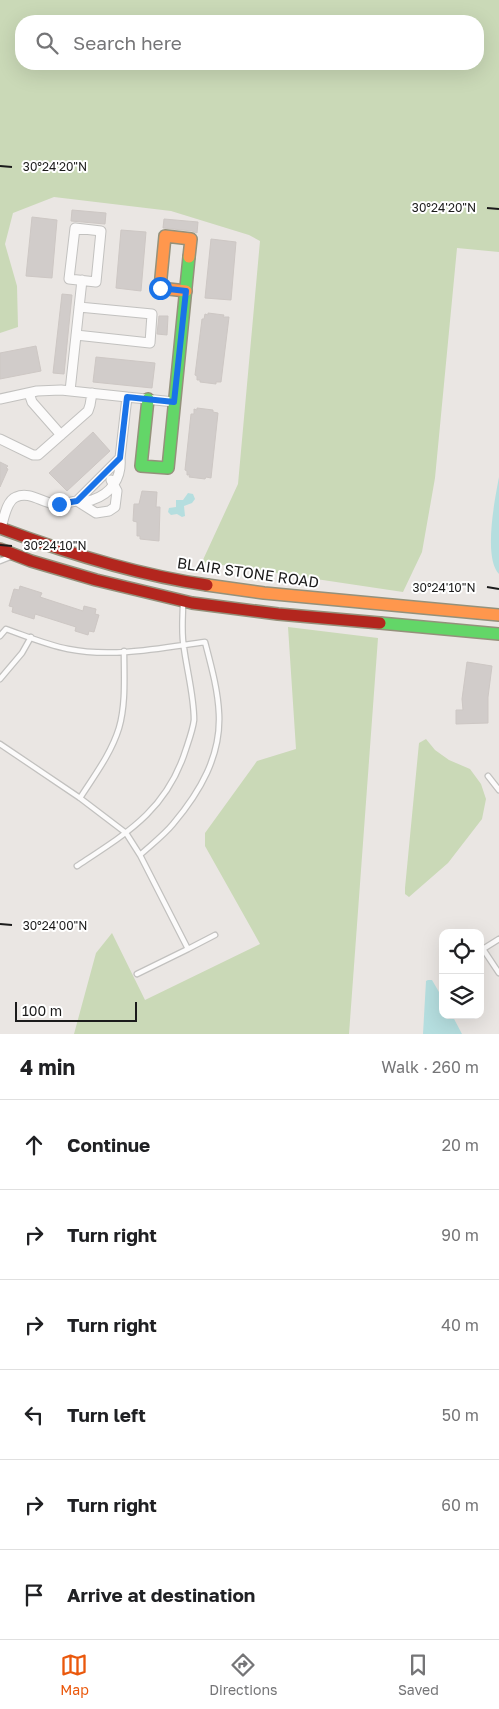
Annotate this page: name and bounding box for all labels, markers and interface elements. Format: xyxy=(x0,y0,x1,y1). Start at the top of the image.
search box xyxy=(15,15,484,70)
icon: search xyxy=(33,29,61,57)
text: Search here xyxy=(73,31,182,54)
text: 30°24'20"N xyxy=(23,159,87,174)
text: 30°24'20"N xyxy=(412,200,476,215)
route start xyxy=(149,277,172,300)
route end xyxy=(48,493,71,516)
text: 30°24'10"N xyxy=(23,538,87,553)
street label: BLAIR STONE ROAD xyxy=(176,553,320,591)
text: 30°24'10"N xyxy=(412,580,476,595)
text: 30°24'00"N xyxy=(23,918,87,933)
map controls xyxy=(439,929,484,1019)
button: locate xyxy=(439,929,484,974)
button: layers xyxy=(439,974,484,1019)
scale bar xyxy=(15,999,138,1022)
text: 100 m xyxy=(22,1002,62,1019)
text: 4 min xyxy=(20,1054,75,1080)
text: Walk · 260 m xyxy=(381,1057,479,1077)
icon: ahead xyxy=(20,1131,48,1159)
text: Continue xyxy=(67,1133,150,1156)
text: 20 m xyxy=(442,1135,479,1155)
icon: right xyxy=(20,1221,48,1249)
text: Turn right xyxy=(67,1223,157,1246)
text: 90 m xyxy=(441,1225,479,1245)
icon: right xyxy=(20,1311,48,1339)
text: Turn right xyxy=(67,1313,157,1336)
text: 40 m xyxy=(441,1315,479,1335)
icon: left xyxy=(20,1401,48,1429)
text: Turn left xyxy=(67,1403,146,1426)
text: 50 m xyxy=(442,1405,479,1425)
icon: right xyxy=(20,1491,48,1519)
text: Turn right xyxy=(67,1493,157,1516)
text: 60 m xyxy=(441,1495,479,1515)
icon: arrive xyxy=(20,1581,48,1609)
text: Arrive at destination xyxy=(67,1583,255,1606)
tab: Map xyxy=(60,1651,89,1698)
tab: Directions xyxy=(209,1651,278,1698)
tab: Saved xyxy=(398,1651,439,1698)

